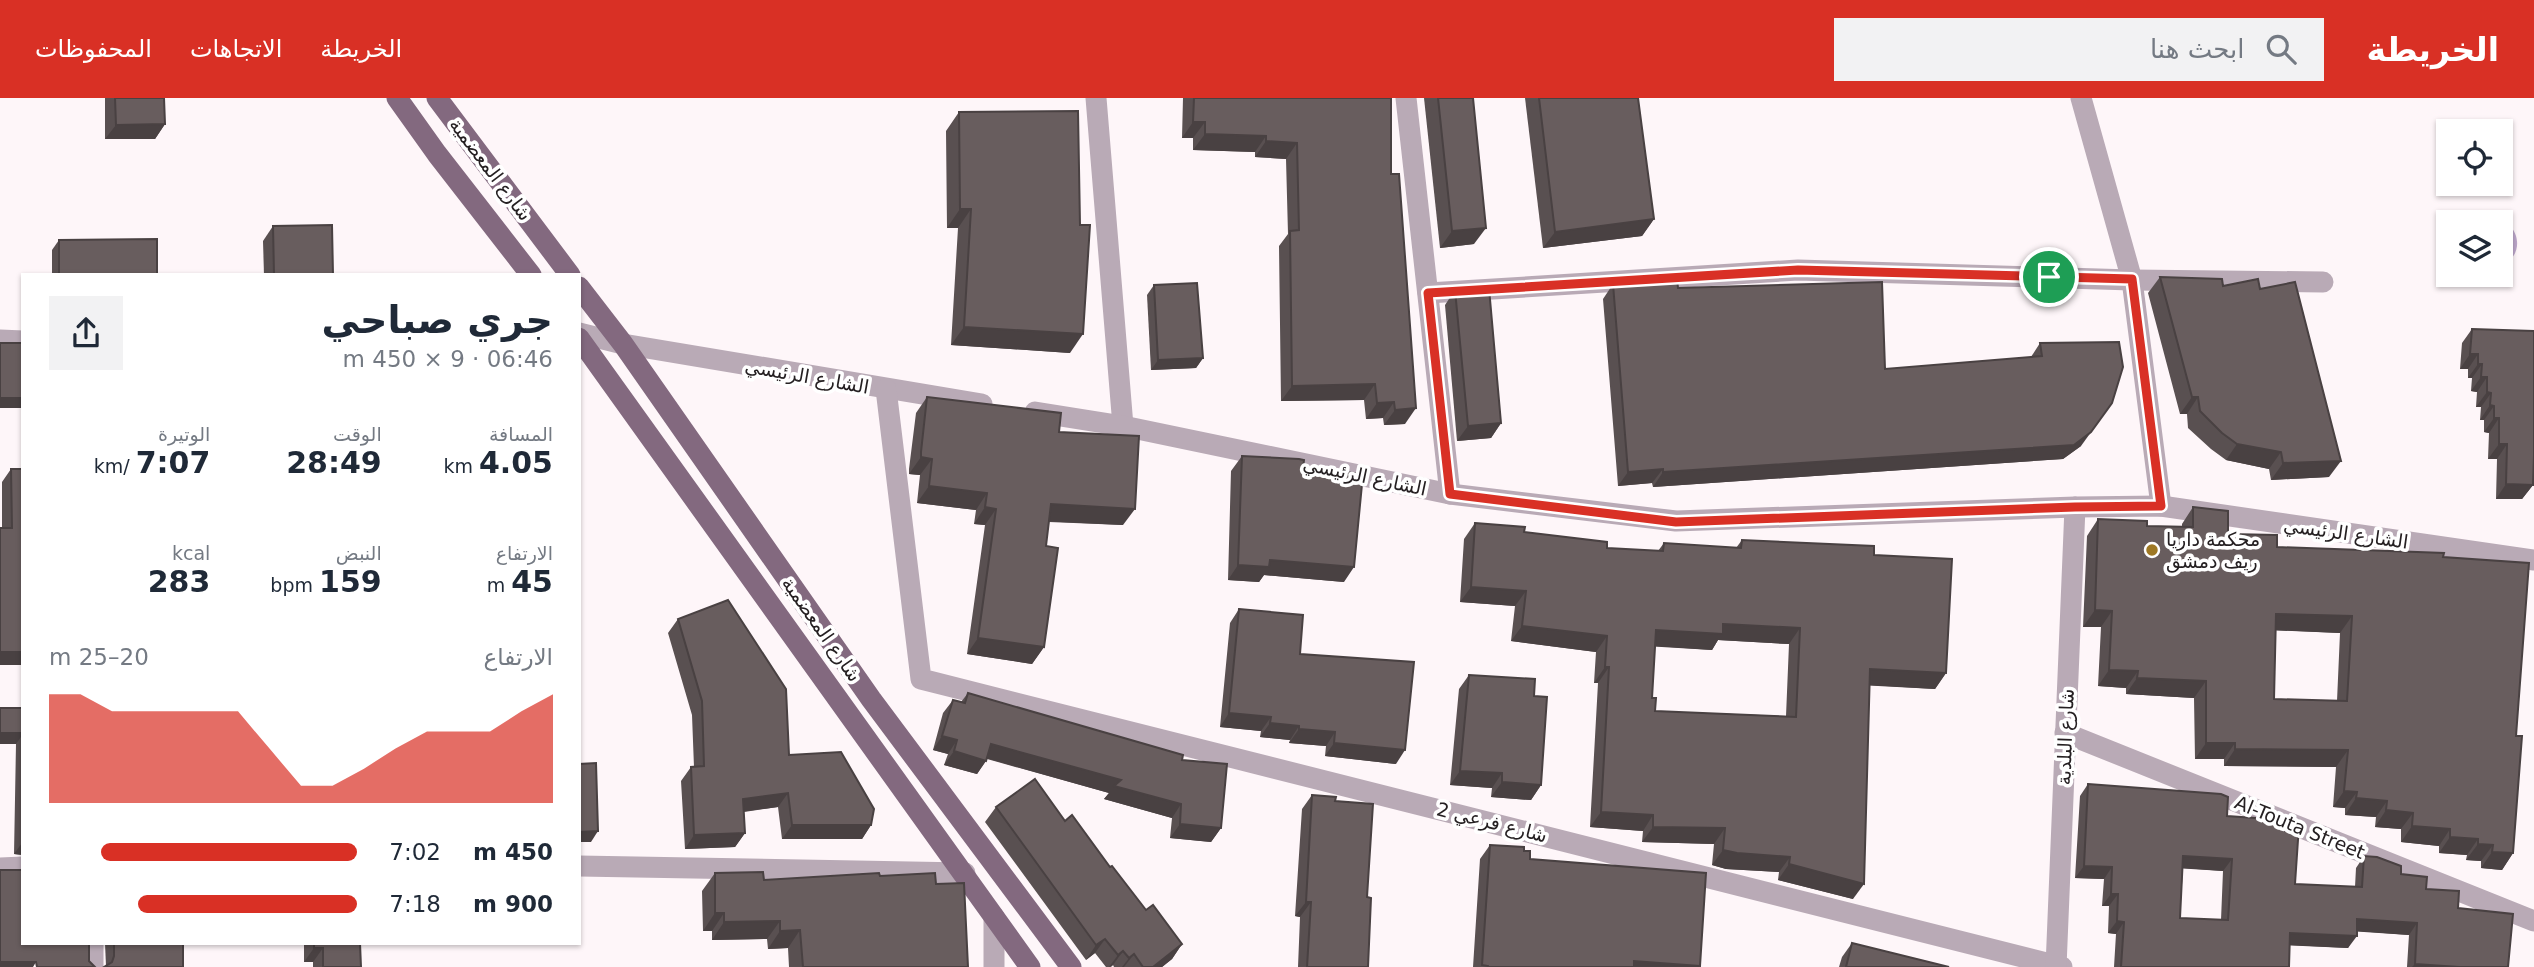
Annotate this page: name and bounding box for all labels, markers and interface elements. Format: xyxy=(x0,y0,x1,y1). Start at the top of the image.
search box xyxy=(1834,18,2324,81)
icon: search xyxy=(2262,30,2300,68)
text: الخريطة xyxy=(2366,30,2499,69)
text: ابحث هنا xyxy=(2150,34,2244,64)
text: المحفوظات xyxy=(35,35,152,63)
text: الاتجاهات xyxy=(190,35,282,63)
text: الخريطة xyxy=(320,35,402,63)
street label: شارع المعضمية xyxy=(444,113,537,225)
map controls xyxy=(2436,119,2513,287)
button: locate xyxy=(2436,119,2513,196)
button: layers xyxy=(2436,210,2513,287)
pin xyxy=(2019,247,2079,307)
icon: arrive xyxy=(2030,258,2068,296)
button: share xyxy=(49,296,123,370)
text: جري صباحي xyxy=(322,298,553,342)
text: 06:46 · 9 × 450 m xyxy=(343,346,553,372)
street label: الشارع الرئيسي xyxy=(743,354,871,399)
text: الوتيرة xyxy=(158,423,210,445)
text: الوقت xyxy=(333,423,382,445)
text: المسافة xyxy=(489,423,553,445)
text: 7:07 xyxy=(136,445,210,480)
text: 28:49 xyxy=(286,445,382,480)
text: 4.05 xyxy=(479,445,553,480)
street label: الشارع الرئيسي xyxy=(1301,452,1429,501)
text: /km xyxy=(94,455,136,477)
text: km xyxy=(443,455,479,477)
street label: الشارع الرئيسي xyxy=(2282,513,2410,554)
place label: محكمة داريا ريف دمشق xyxy=(2166,528,2260,573)
text: kcal xyxy=(172,542,210,564)
text: النبض xyxy=(336,542,382,564)
text: الارتفاع xyxy=(496,542,553,564)
marker: محكمة داريا ريف دمشق xyxy=(2144,542,2160,558)
text: 283 xyxy=(148,564,210,599)
text: 159 xyxy=(319,564,382,599)
text: 45 xyxy=(511,564,553,599)
street label: شارع المعضمية xyxy=(777,572,866,686)
text: bpm xyxy=(270,574,319,596)
text: m xyxy=(487,574,511,596)
text: 20–25 m xyxy=(49,644,149,670)
text: الارتفاع xyxy=(484,644,553,670)
street label: شارع البلدية xyxy=(2052,688,2079,786)
street label: Al-Touta Street xyxy=(2232,791,2368,863)
street label: شارع فرعي 2 xyxy=(1434,798,1550,847)
text: 7:02 xyxy=(389,839,441,865)
text: 450 m xyxy=(473,839,553,865)
text: 7:18 xyxy=(389,891,441,917)
text: 900 m xyxy=(473,891,553,917)

